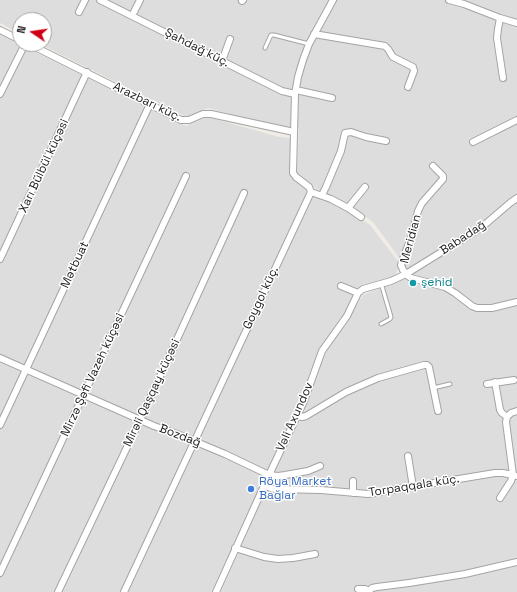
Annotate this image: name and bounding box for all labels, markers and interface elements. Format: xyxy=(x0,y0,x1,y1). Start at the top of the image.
north arrow xyxy=(12,12,52,52)
text: N xyxy=(14,24,29,35)
street label: Şahdağ küç. xyxy=(162,26,232,70)
street label: Arazbarı küç. xyxy=(111,79,183,125)
street label: Xarı Bülbül küçəsi xyxy=(16,117,72,215)
street label: Meridian xyxy=(398,213,424,265)
street label: Babadağ xyxy=(437,218,489,258)
street label: Mətbuat xyxy=(58,239,92,291)
street label: Goygol küç. xyxy=(240,264,282,332)
place label: şehid xyxy=(421,276,452,290)
marker: şehid xyxy=(408,278,418,288)
street label: Mirzə Şəfi Vazeh küçəsi xyxy=(58,311,128,439)
street label: Mirəli Qaşqay küçəsi xyxy=(121,337,183,449)
street label: Vəli Axundov xyxy=(273,380,317,454)
street label: Bozdağ xyxy=(157,422,203,450)
street label: Torpaqqala küç. xyxy=(368,472,460,500)
place label: Röya Market Bağlar xyxy=(259,475,332,503)
marker: Röya Market Bağlar xyxy=(246,484,256,494)

